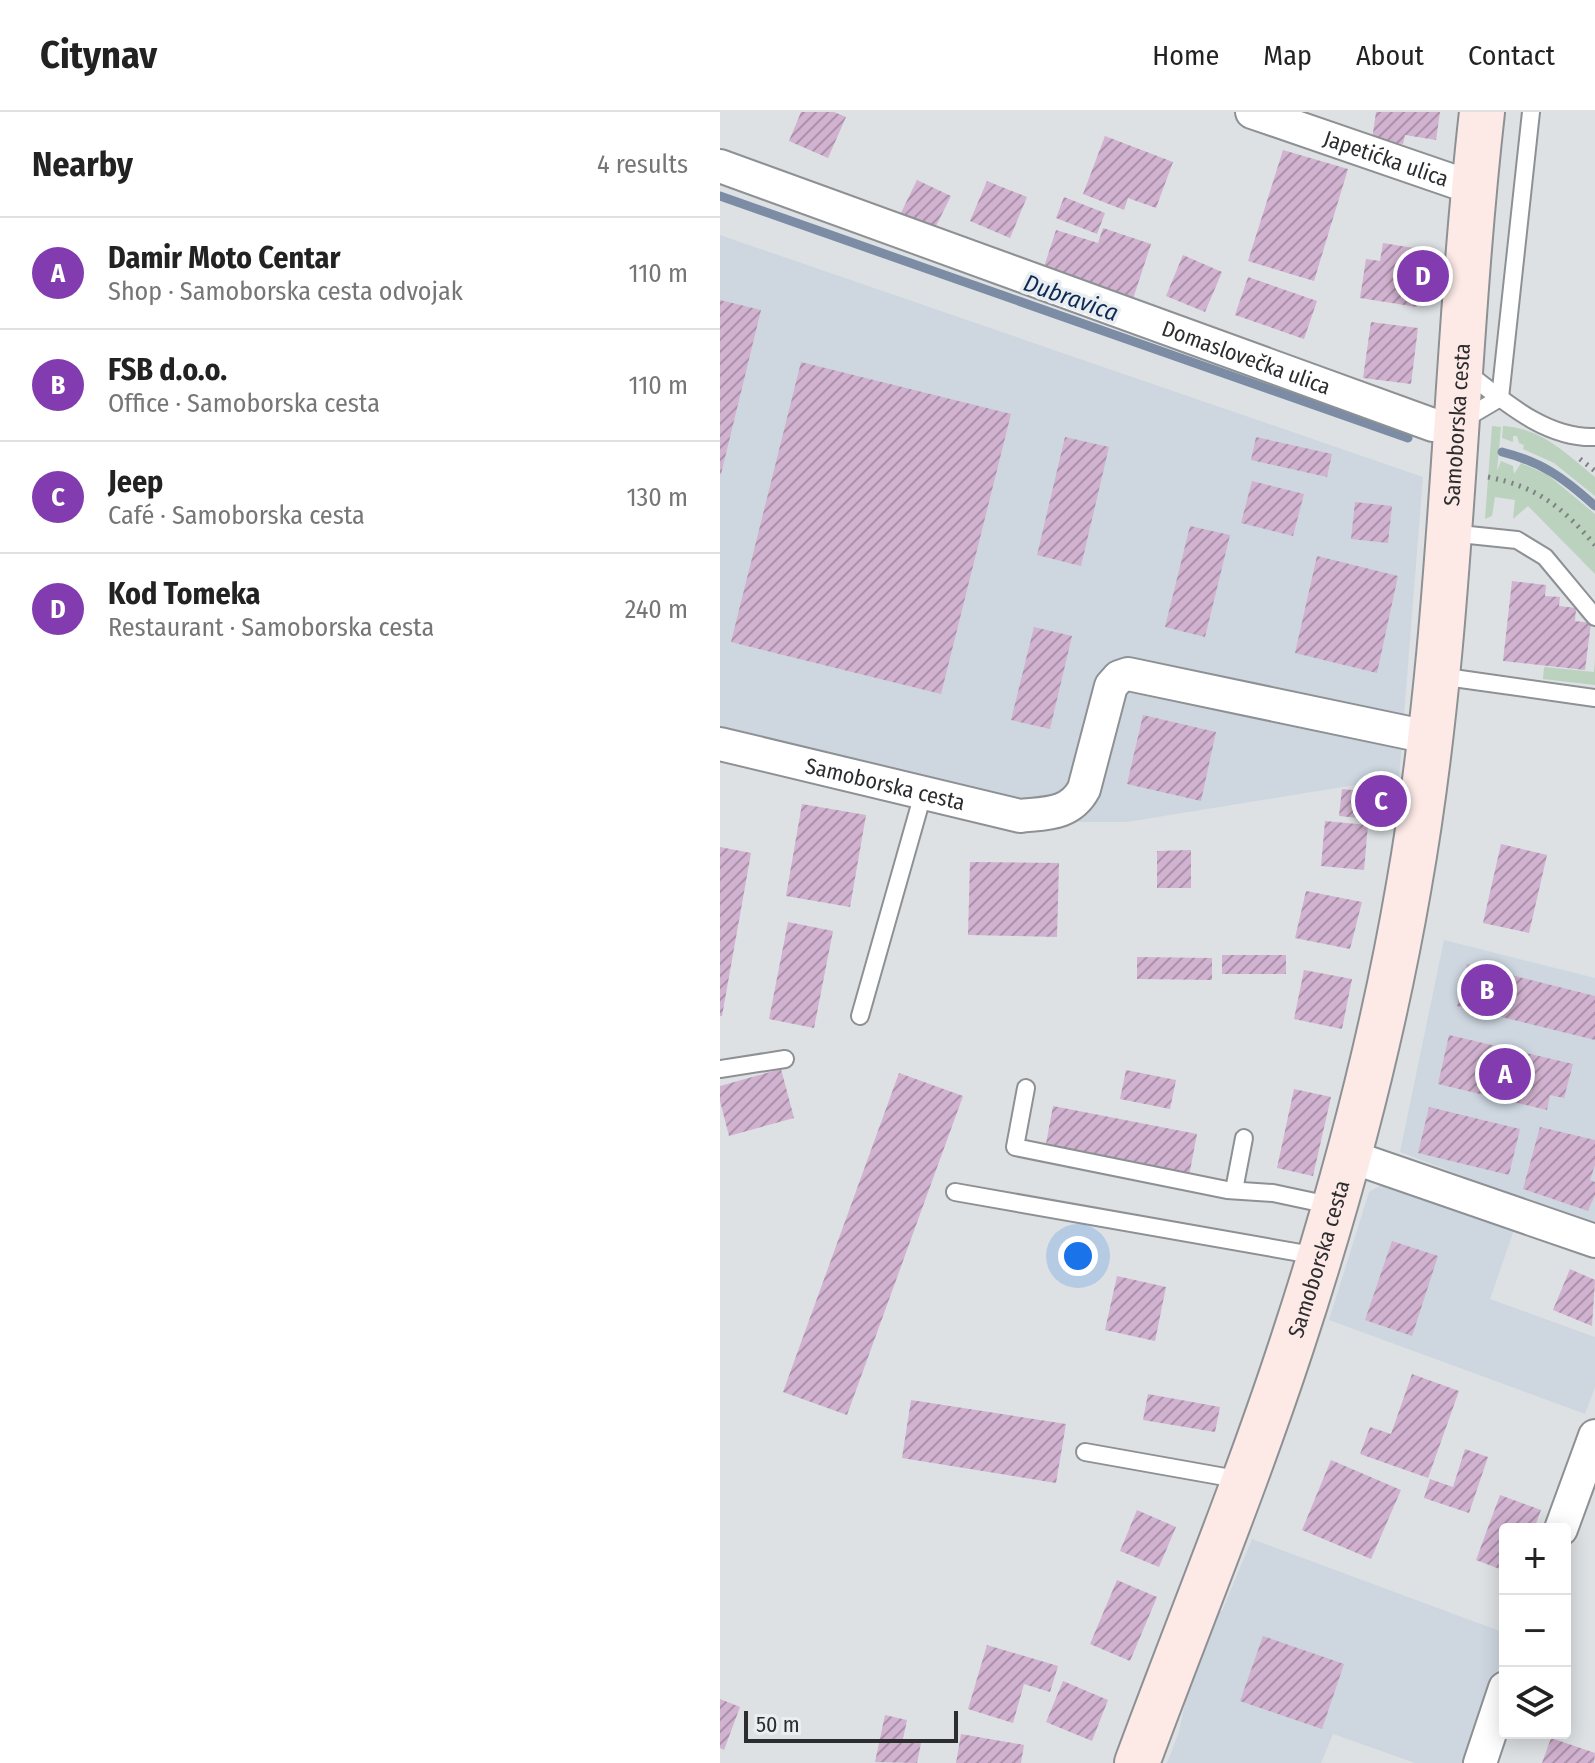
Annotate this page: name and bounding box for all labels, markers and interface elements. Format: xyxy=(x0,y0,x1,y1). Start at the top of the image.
text: Citynav xyxy=(40,32,157,78)
text: Home xyxy=(1152,39,1219,72)
text: Map xyxy=(1263,39,1312,72)
text: About xyxy=(1356,39,1424,72)
text: Contact xyxy=(1468,39,1555,72)
street label: Japetićka ulica xyxy=(1320,124,1452,192)
text: Nearby xyxy=(32,144,133,185)
text: 4 results xyxy=(597,149,688,180)
text: Damir Moto Centar xyxy=(108,240,340,276)
pin: D xyxy=(1397,246,1449,306)
text: A xyxy=(51,258,65,289)
text: 110 m xyxy=(628,258,688,289)
water label: Dubravica xyxy=(1020,269,1122,327)
text: Shop · Samoborska cesta odvojak xyxy=(108,276,463,307)
street label: Domaslovečka ulica xyxy=(1158,314,1334,400)
street label: Samoborska cesta xyxy=(1438,342,1475,507)
text: FSB d.o.o. xyxy=(108,352,227,388)
text: B xyxy=(51,370,65,401)
text: 110 m xyxy=(628,370,688,401)
text: Office · Samoborska cesta xyxy=(108,388,380,419)
text: Jeep xyxy=(108,464,163,500)
text: C xyxy=(51,482,65,513)
text: 130 m xyxy=(626,482,688,513)
text: Café · Samoborska cesta xyxy=(108,500,365,531)
text: Kod Tomeka xyxy=(108,576,260,612)
text: D xyxy=(50,594,66,625)
text: 240 m xyxy=(625,594,688,625)
text: Restaurant · Samoborska cesta xyxy=(108,612,434,643)
street label: Samoborska cesta xyxy=(803,751,968,816)
pin: C xyxy=(1355,771,1407,831)
pin: B xyxy=(1461,960,1513,1020)
pin: A xyxy=(1479,1044,1531,1104)
street label: Samoborska cesta xyxy=(1282,1177,1355,1341)
your location xyxy=(1058,1236,1098,1276)
map controls xyxy=(1499,1523,1571,1739)
button: + xyxy=(1499,1523,1571,1595)
button: − xyxy=(1499,1595,1571,1667)
button: layers xyxy=(1499,1667,1571,1739)
scale bar xyxy=(744,1707,958,1743)
text: 50 m xyxy=(756,1711,800,1738)

